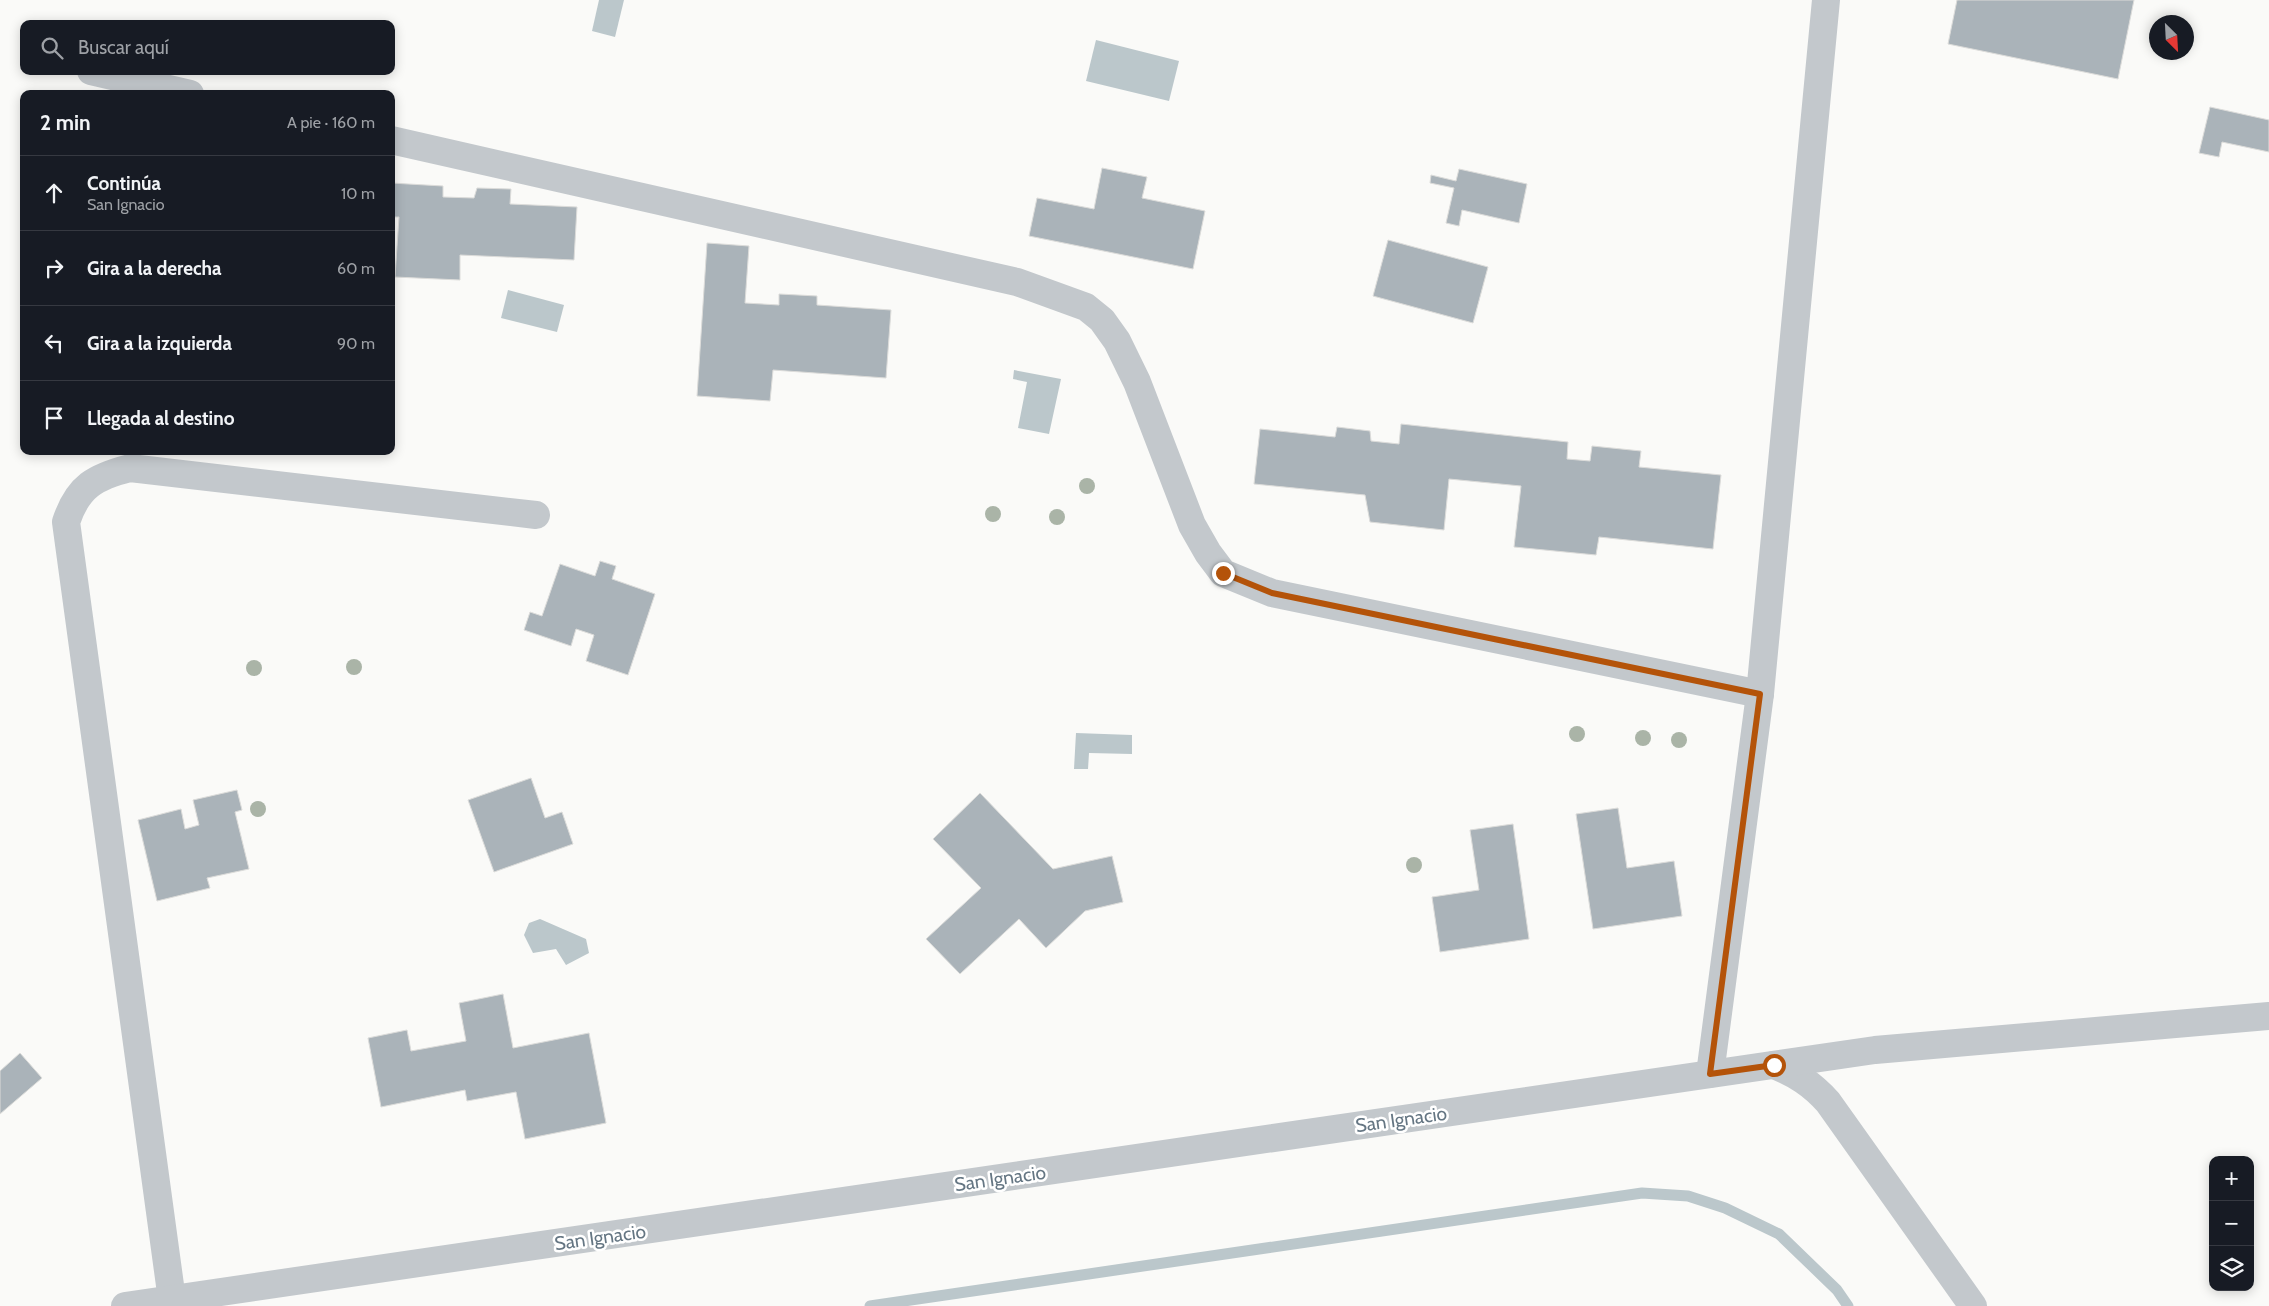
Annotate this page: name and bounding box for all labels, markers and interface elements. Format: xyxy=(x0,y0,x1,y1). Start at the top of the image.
north arrow xyxy=(2149,15,2194,60)
search box xyxy=(20,20,395,75)
icon: search xyxy=(38,34,66,62)
text: Buscar aquí xyxy=(78,36,169,59)
text: 2 min xyxy=(40,110,91,135)
text: A pie · 160 m xyxy=(287,113,375,132)
text: Continúa xyxy=(87,172,161,195)
icon: ahead xyxy=(40,179,68,207)
text: 10 m xyxy=(341,184,375,203)
text: San Ignacio xyxy=(87,195,164,214)
icon: right xyxy=(40,254,68,282)
text: Gira a la derecha xyxy=(87,257,222,280)
text: 60 m xyxy=(337,259,375,278)
icon: left xyxy=(40,329,68,357)
text: Gira a la izquierda xyxy=(87,332,232,355)
text: 90 m xyxy=(337,334,375,353)
icon: arrive xyxy=(40,404,68,432)
text: Llegada al destino xyxy=(87,407,234,430)
route end xyxy=(1212,562,1235,585)
route start xyxy=(1763,1054,1786,1077)
street label: San Ignacio xyxy=(1354,1102,1448,1137)
map controls xyxy=(2209,1156,2254,1291)
button: + xyxy=(2209,1156,2254,1201)
street label: San Ignacio xyxy=(953,1161,1047,1196)
button: − xyxy=(2209,1201,2254,1246)
street label: San Ignacio xyxy=(553,1220,647,1255)
button: layers xyxy=(2209,1246,2254,1291)

